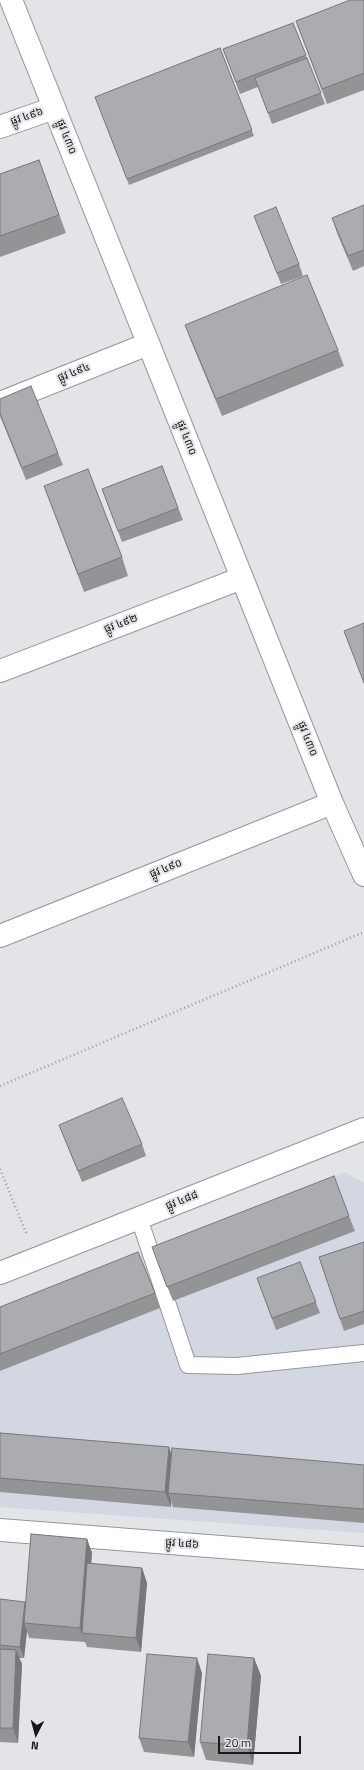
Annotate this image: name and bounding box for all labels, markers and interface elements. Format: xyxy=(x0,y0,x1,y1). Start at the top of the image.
street label: ផ្លូវ ៤៩៦ xyxy=(9,105,45,129)
street label: ផ្លូវ ៤៣០ xyxy=(53,118,79,156)
street label: ផ្លូវ ៤៩៤ xyxy=(56,361,92,385)
street label: ផ្លូវ ៤៣០ xyxy=(173,419,199,457)
street label: ផ្លូវ ៤៩២ xyxy=(102,612,140,636)
street label: ផ្លូវ ៤៣០ xyxy=(294,720,320,758)
street label: ផ្លូវ ៤៩០ xyxy=(148,857,184,881)
street label: ផ្លូវ ៤៨៨ xyxy=(164,1189,200,1213)
street label: ផ្លូវ ៤៨៦ xyxy=(165,1536,199,1552)
north arrow xyxy=(16,1714,56,1754)
scale bar xyxy=(220,1728,303,1754)
text: 20 m xyxy=(225,1733,251,1752)
text: N xyxy=(30,1738,39,1754)

